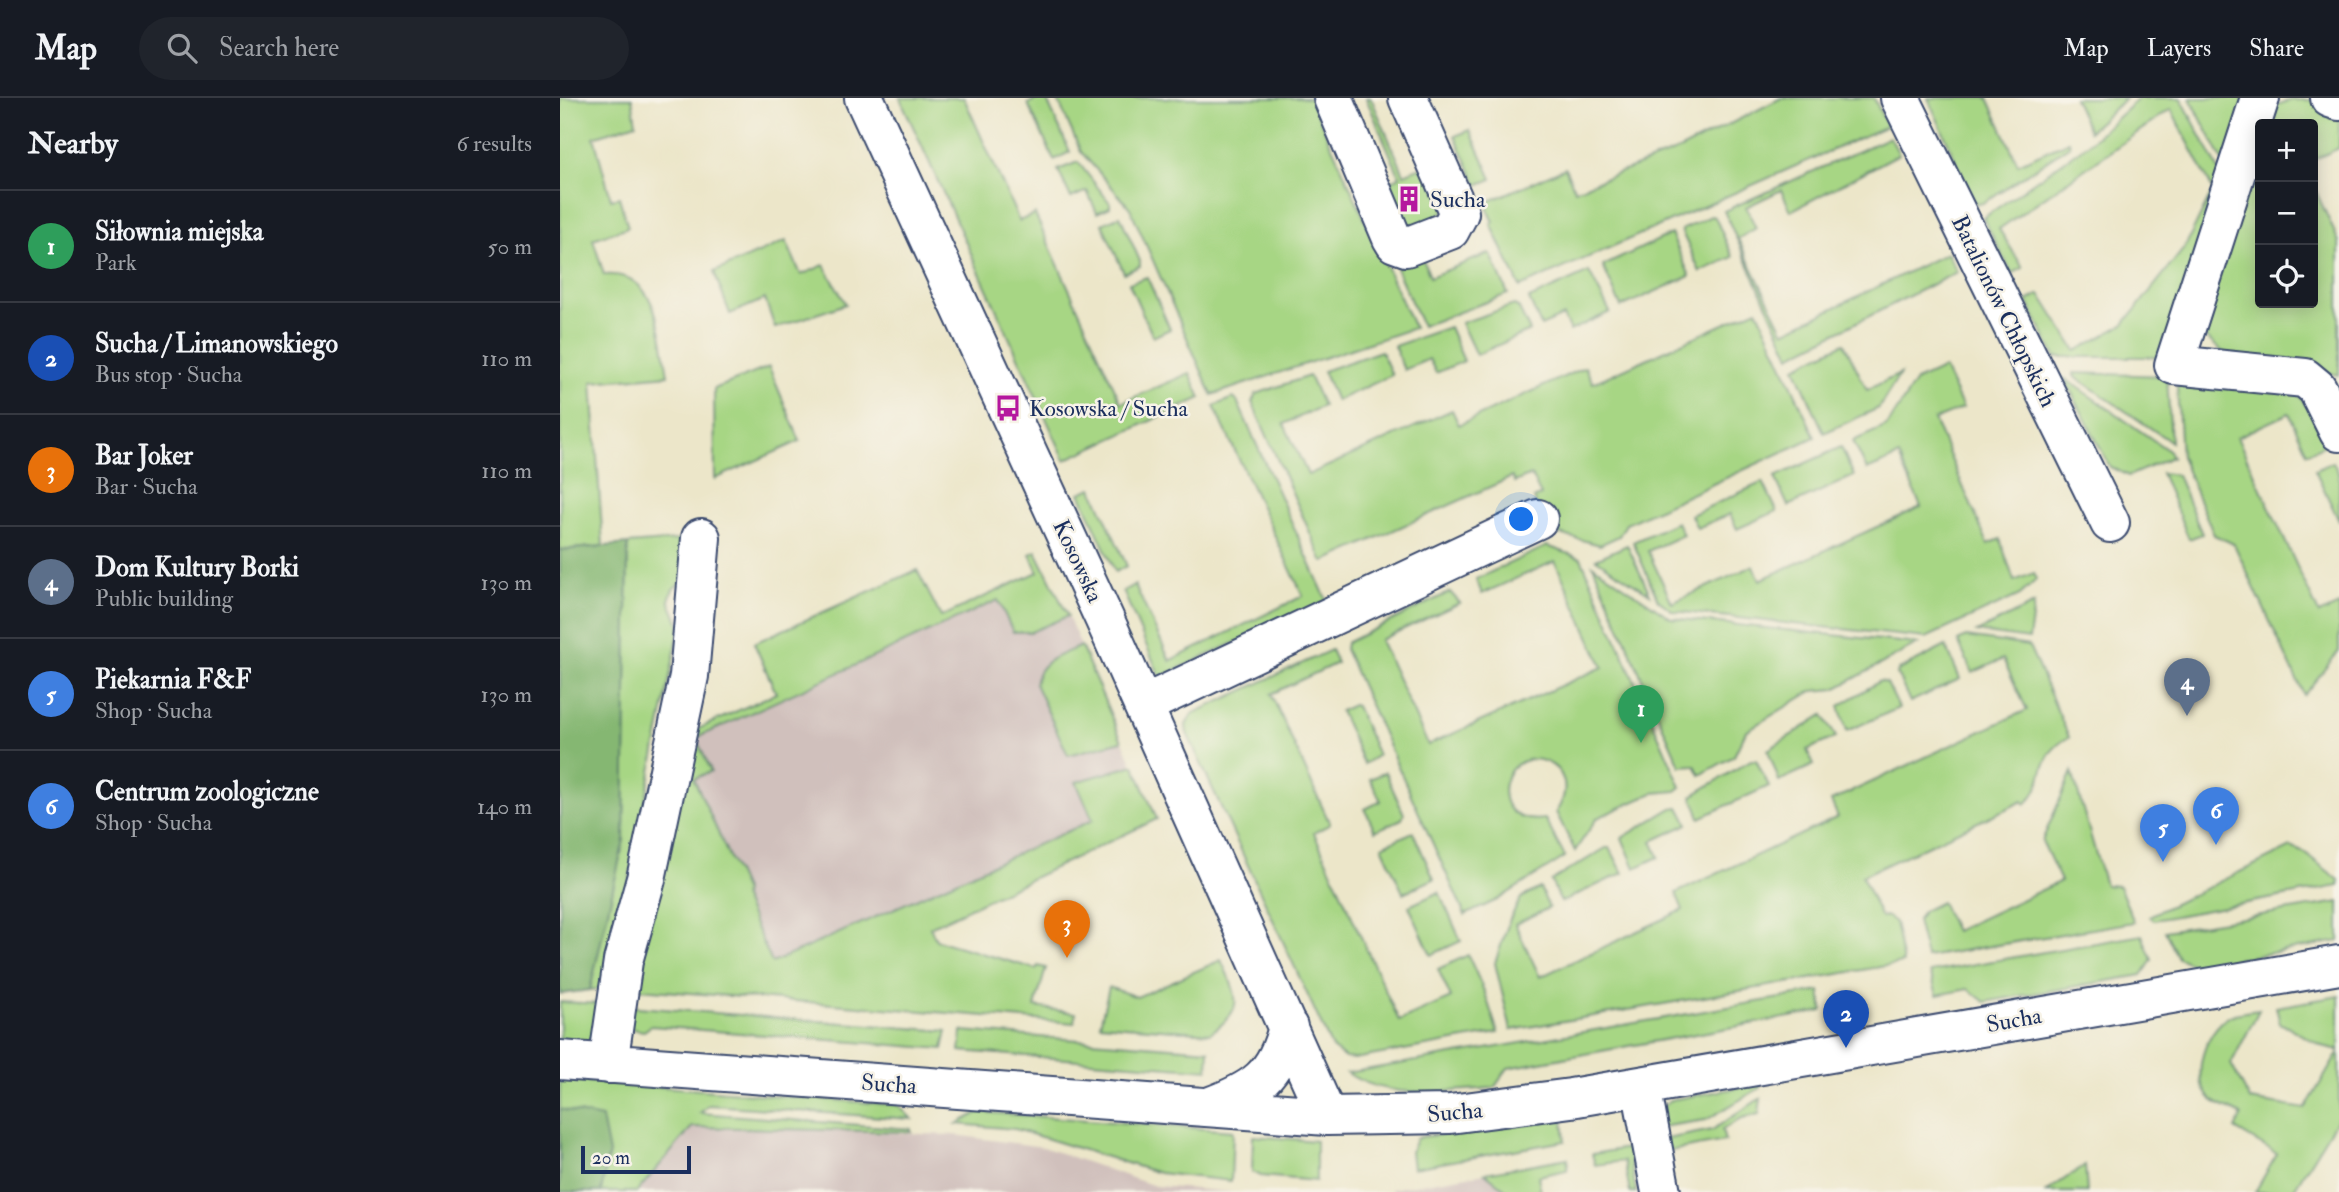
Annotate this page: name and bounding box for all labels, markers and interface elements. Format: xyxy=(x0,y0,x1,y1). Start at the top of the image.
search box xyxy=(139,17,629,80)
text: Map xyxy=(35,28,97,69)
icon: search xyxy=(163,29,201,67)
text: Search here xyxy=(219,32,339,64)
text: Map xyxy=(2064,33,2109,64)
text: Layers xyxy=(2147,33,2211,64)
text: Share xyxy=(2249,33,2304,64)
map controls xyxy=(2255,119,2318,308)
button: + xyxy=(2255,119,2318,182)
text: Nearby xyxy=(28,125,118,162)
text: 6 results xyxy=(457,129,532,158)
button: − xyxy=(2255,182,2318,245)
building icon: Sucha xyxy=(1394,184,1424,214)
place label: Sucha xyxy=(1430,185,1486,214)
street label: Batalionów Chłopskich xyxy=(1944,210,2063,412)
text: Siłownia miejska xyxy=(95,216,263,248)
text: 1 xyxy=(47,232,55,261)
text: 50 m xyxy=(488,232,532,261)
button: locate xyxy=(2255,245,2318,308)
text: Park xyxy=(95,248,137,277)
text: Sucha / Limanowskiego xyxy=(95,328,338,360)
text: 2 xyxy=(45,344,57,373)
text: 110 m xyxy=(481,344,532,373)
text: Bus stop · Sucha xyxy=(95,360,242,389)
bus stop icon: Kosowska / Sucha xyxy=(993,393,1023,423)
place label: Kosowska / Sucha xyxy=(1029,394,1188,423)
text: Bar Joker xyxy=(95,440,193,472)
text: 3 xyxy=(47,456,55,485)
text: 110 m xyxy=(481,456,532,485)
text: Bar · Sucha xyxy=(95,472,198,501)
your location xyxy=(1504,502,1538,536)
street label: Kosowska xyxy=(1046,515,1110,607)
text: Dom Kultury Borki xyxy=(95,552,299,584)
text: 4 xyxy=(45,568,57,597)
text: 130 m xyxy=(480,568,532,597)
text: Public building xyxy=(95,584,233,613)
pin: 4 xyxy=(2164,658,2210,716)
text: Piekarnia F&F xyxy=(95,664,251,696)
text: 5 xyxy=(46,680,56,709)
text: 130 m xyxy=(480,680,532,709)
pin: 1 xyxy=(1618,685,1664,743)
text: Shop · Sucha xyxy=(95,696,212,725)
text: Centrum zoologiczne xyxy=(95,776,319,808)
pin: 6 xyxy=(2193,787,2239,845)
text: 6 xyxy=(45,792,57,821)
text: 140 m xyxy=(477,792,532,821)
pin: 5 xyxy=(2140,804,2186,862)
text: Shop · Sucha xyxy=(95,808,212,837)
pin: 3 xyxy=(1044,900,1090,958)
pin: 2 xyxy=(1823,990,1869,1048)
street label: Sucha xyxy=(1984,1001,2044,1039)
street label: Sucha xyxy=(860,1068,918,1100)
street label: Sucha xyxy=(1426,1095,1484,1129)
scale bar xyxy=(581,1143,691,1175)
text: 20 m xyxy=(592,1146,630,1170)

